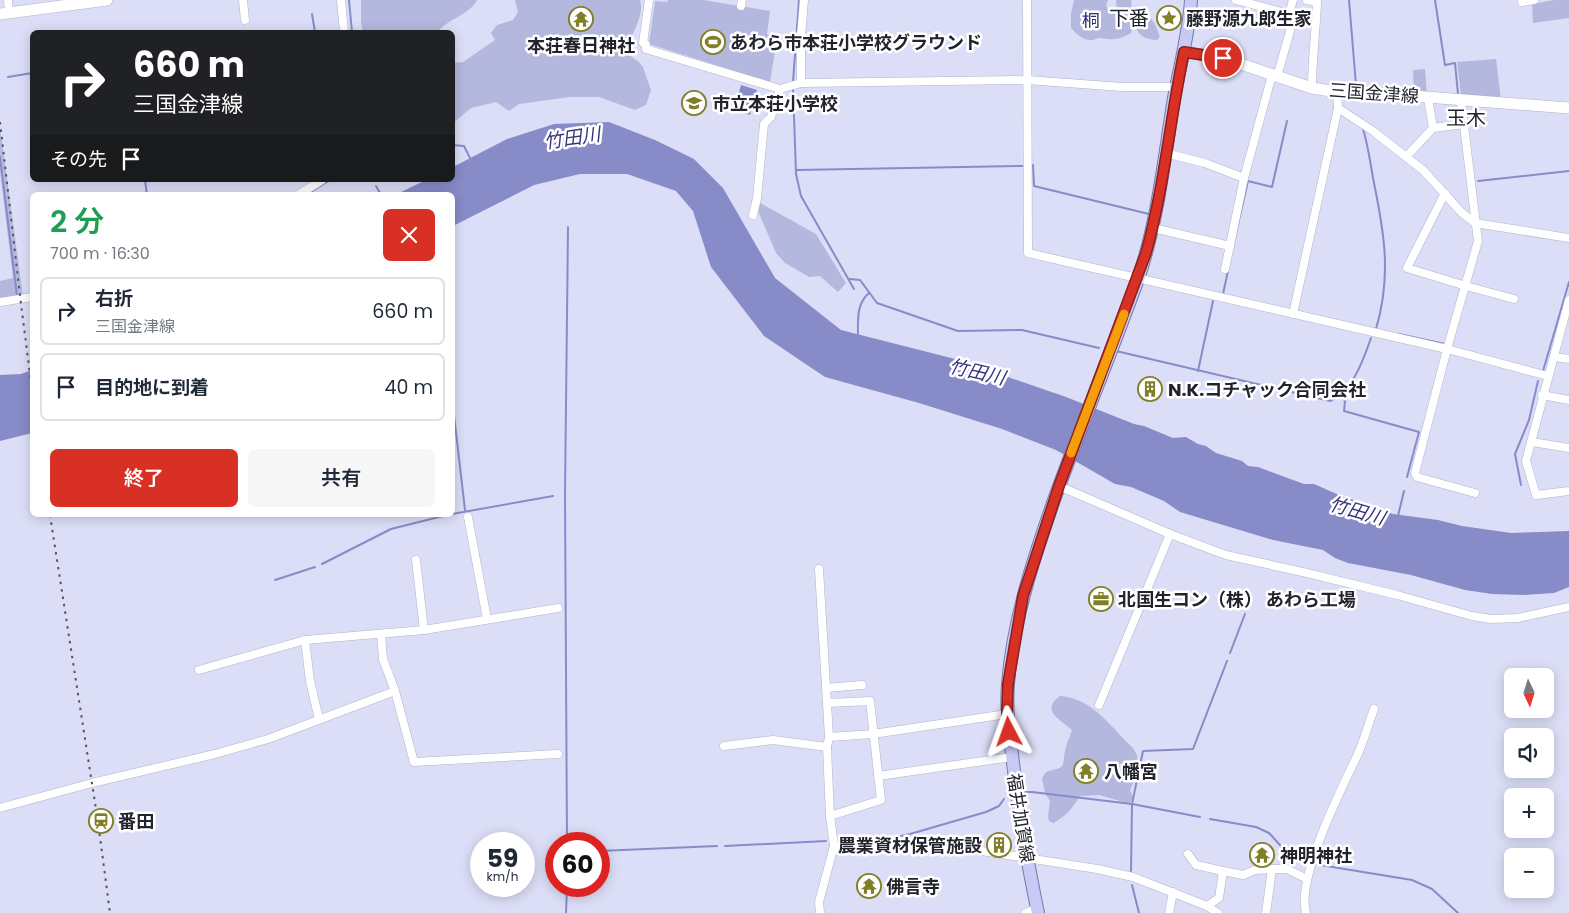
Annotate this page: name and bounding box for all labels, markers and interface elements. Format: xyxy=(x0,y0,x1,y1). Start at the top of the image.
district label: 下番 xyxy=(1109,4,1149,32)
place icon: 藤野源九郎生家 xyxy=(1156,5,1182,31)
temple icon: 本荘春日神社 xyxy=(568,6,594,32)
place label: 藤野源九郎生家 xyxy=(1186,6,1312,31)
park label: 桐 xyxy=(1082,8,1100,33)
sports icon: あわら市本荘小学校グラウンド xyxy=(700,29,726,55)
place label: あわら市本荘小学校グラウンド xyxy=(730,30,982,55)
place label: 本荘春日神社 xyxy=(527,33,635,58)
pin xyxy=(1202,37,1244,79)
text: 660 m xyxy=(133,40,245,89)
icon: arrive xyxy=(1209,44,1237,72)
icon: right xyxy=(50,50,115,115)
street label: 三国金津線 xyxy=(1328,77,1420,109)
text: 三国金津線 xyxy=(133,89,243,120)
school or university icon: 市立本荘小学校 xyxy=(681,90,707,116)
place label: 市立本荘小学校 xyxy=(712,91,838,116)
district label: 玉木 xyxy=(1446,104,1486,132)
water label: 竹田川 xyxy=(542,120,604,155)
icon: arrive xyxy=(117,145,145,173)
text: その先 xyxy=(50,146,107,173)
text: 2 分 xyxy=(50,200,104,243)
button: close xyxy=(383,209,435,261)
text: 700 m · 16:30 xyxy=(50,242,150,265)
text: 右折 xyxy=(95,285,133,312)
icon: right xyxy=(52,297,80,325)
text: 660 m xyxy=(372,298,433,325)
text: 三国金津線 xyxy=(95,315,175,338)
water label: 竹田川 xyxy=(946,352,1010,392)
icon: arrive xyxy=(52,373,80,401)
text: 目的地に到着 xyxy=(95,374,209,401)
text: 40 m xyxy=(384,374,433,401)
building icon: N.K.コチャック合同会社 xyxy=(1137,376,1163,402)
place label: N.K.コチャック合同会社 xyxy=(1168,377,1366,402)
button: 終了 xyxy=(50,449,238,507)
button: 共有 xyxy=(248,449,435,507)
water label: 竹田川 xyxy=(1326,490,1390,532)
office icon: 北国生コン（株） あわら工場 xyxy=(1088,586,1114,612)
place label: 北国生コン（株） あわら工場 xyxy=(1118,587,1356,612)
north arrow xyxy=(1504,668,1554,718)
map controls xyxy=(1504,668,1554,898)
position arrow xyxy=(982,705,1034,757)
button: sound xyxy=(1504,728,1554,778)
temple icon: 八幡宮 xyxy=(1073,758,1099,784)
place label: 八幡宮 xyxy=(1104,759,1158,784)
street label: 福井加賀線 xyxy=(1002,772,1040,864)
button: + xyxy=(1504,788,1554,838)
station icon: 番田 xyxy=(88,808,114,834)
place label: 番田 xyxy=(118,809,154,834)
speed limit sign: 60 xyxy=(545,832,610,897)
building icon: 農業資材保管施設 xyxy=(986,832,1012,858)
place label: 農業資材保管施設 xyxy=(838,833,982,858)
text: 59 xyxy=(487,841,518,876)
temple icon: 神明神社 xyxy=(1249,842,1275,868)
place label: 神明神社 xyxy=(1280,843,1352,868)
button: − xyxy=(1504,848,1554,898)
text: km/h xyxy=(487,868,518,885)
temple icon: 佛言寺 xyxy=(856,873,882,899)
place label: 佛言寺 xyxy=(886,874,940,899)

